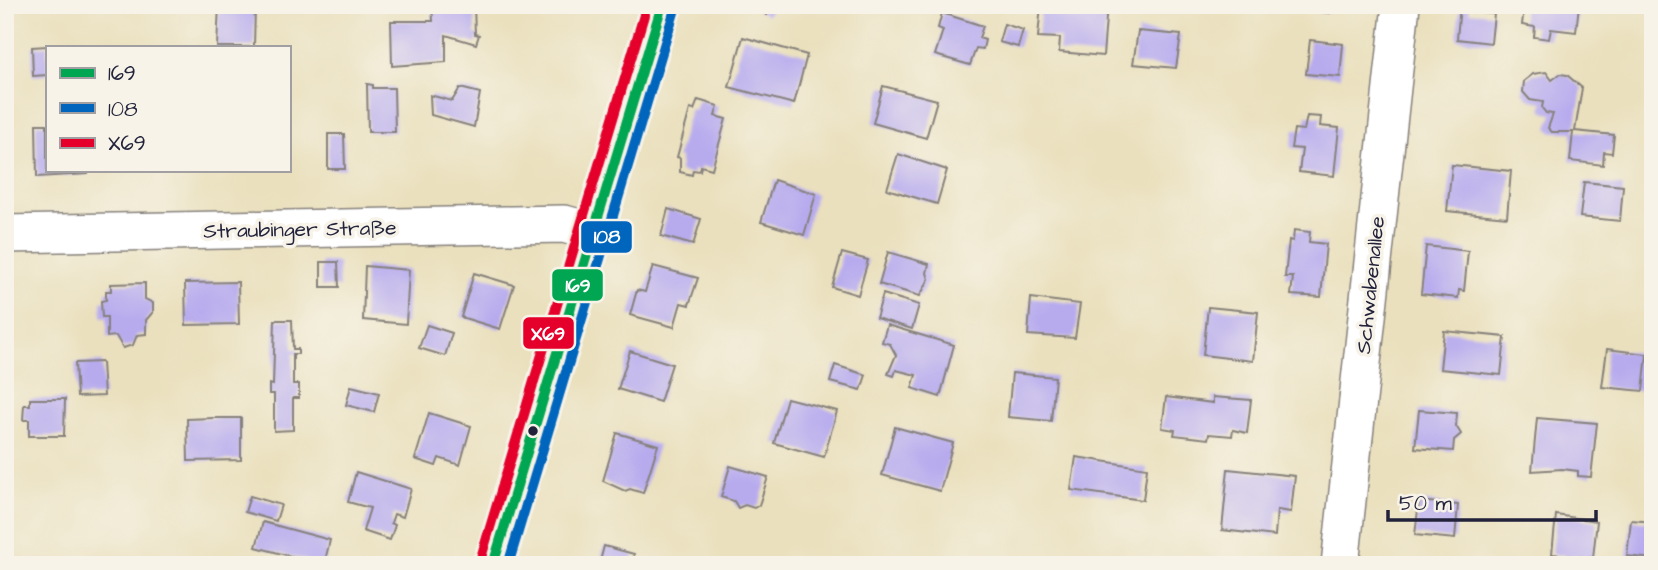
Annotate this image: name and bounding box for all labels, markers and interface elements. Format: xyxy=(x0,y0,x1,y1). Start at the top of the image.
legend xyxy=(46,46,290,172)
text: 169 xyxy=(108,59,136,88)
text: 108 xyxy=(108,95,138,124)
text: X69 xyxy=(108,129,146,158)
street label: Straubinger Straße xyxy=(203,213,397,248)
street label: Schwabenallee xyxy=(1349,215,1392,355)
line badge: 108 xyxy=(580,220,633,254)
text: 108 xyxy=(594,224,621,251)
line badge: 169 xyxy=(551,268,604,302)
text: 169 xyxy=(565,273,591,300)
line badge: X69 xyxy=(522,316,575,350)
text: X69 xyxy=(531,321,565,348)
unlabelled marker xyxy=(526,424,540,438)
scale bar xyxy=(1388,479,1597,523)
text: 50 m xyxy=(1399,489,1453,518)

